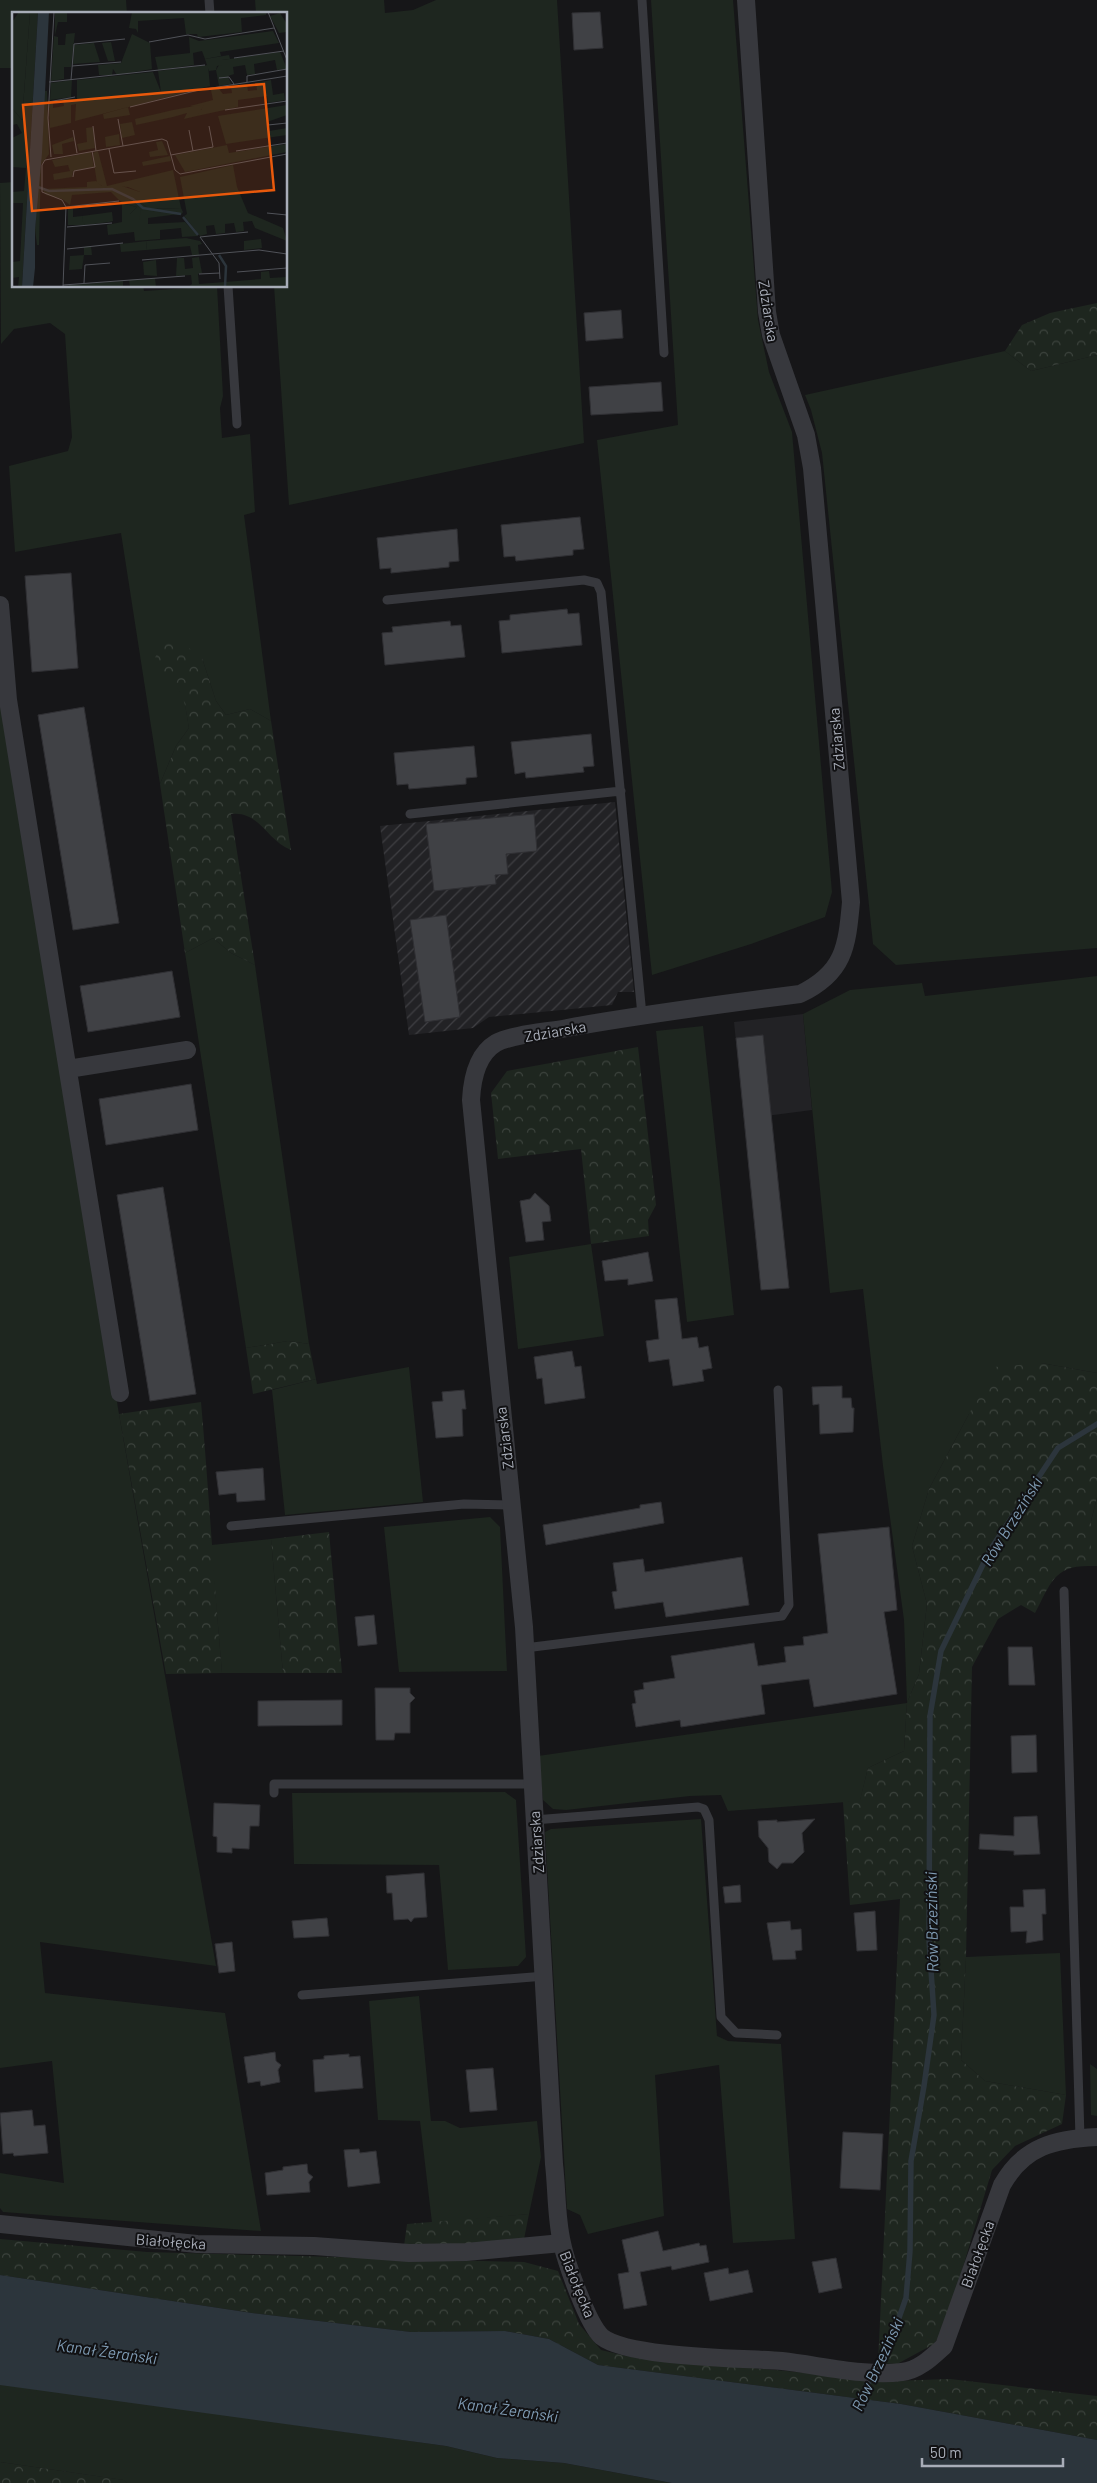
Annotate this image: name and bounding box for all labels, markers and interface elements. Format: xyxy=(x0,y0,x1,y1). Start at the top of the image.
inset map xyxy=(12,12,288,288)
street label: Zdziarska xyxy=(755,279,783,343)
street label: Zdziarska xyxy=(824,707,848,771)
street label: Zdziarska xyxy=(523,1017,587,1045)
street label: Zdziarska xyxy=(491,1406,517,1470)
water label: Rów Brzeziński xyxy=(976,1473,1046,1569)
street label: Zdziarska xyxy=(525,1810,547,1874)
water label: Rów Brzeziński xyxy=(921,1871,941,1973)
street label: Białołęcka xyxy=(957,2218,997,2290)
street label: Białołęcka xyxy=(135,2230,207,2252)
street label: Białołęcka xyxy=(557,2248,599,2320)
water label: Rów Brzeziński xyxy=(847,2314,907,2414)
water label: Kanał Żerański xyxy=(56,2335,159,2367)
water label: Kanał Żerański xyxy=(457,2393,560,2425)
scale bar xyxy=(922,2436,1063,2468)
text: 50 m xyxy=(930,2443,962,2461)

